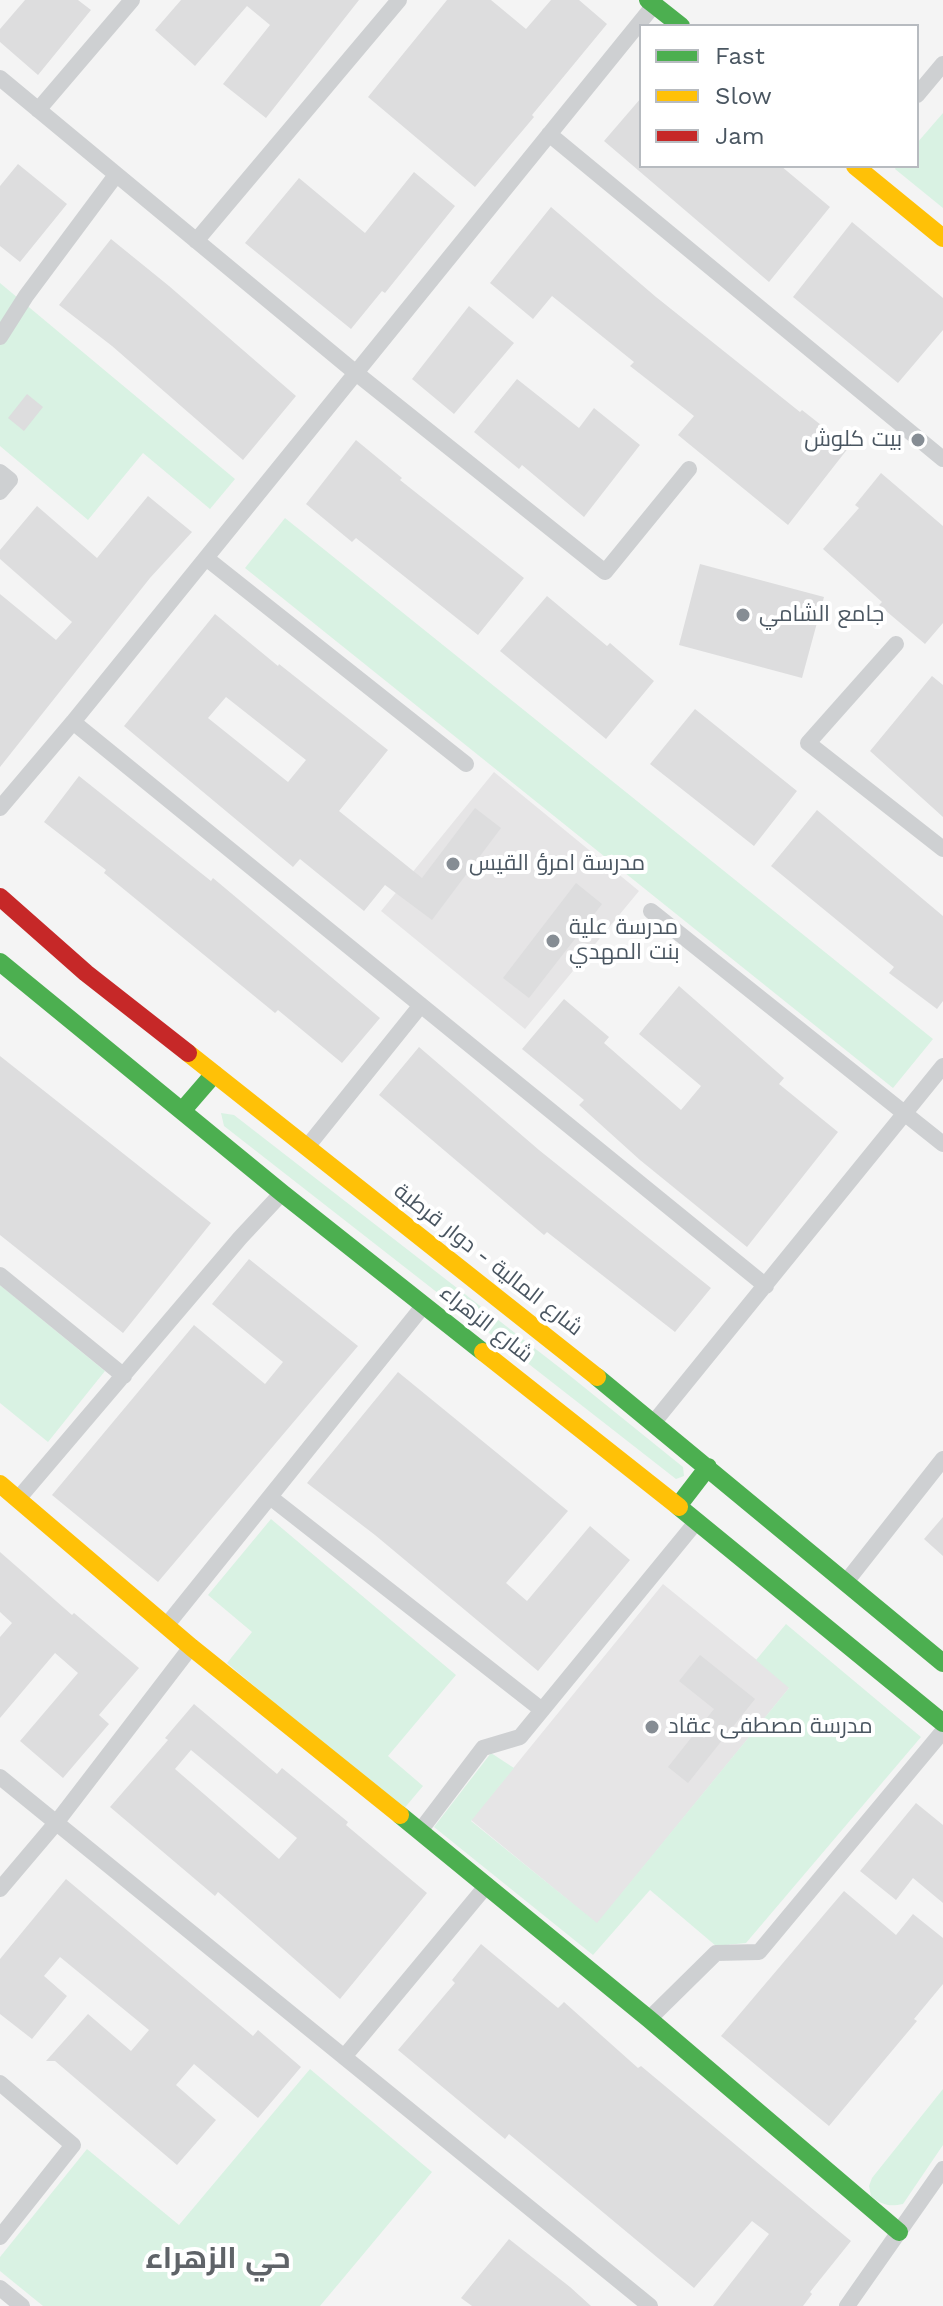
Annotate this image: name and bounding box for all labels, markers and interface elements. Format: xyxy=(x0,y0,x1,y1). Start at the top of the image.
legend xyxy=(639,24,919,168)
text: Fast xyxy=(715,42,765,70)
text: Slow xyxy=(715,82,772,110)
text: Jam xyxy=(715,122,765,150)
place label: بيت كلوش xyxy=(804,427,902,453)
marker: بيت كلوش xyxy=(909,431,927,449)
place label: جامع الشامي xyxy=(759,602,884,628)
marker: جامع الشامي xyxy=(734,606,752,624)
place label: مدرسة امرؤ القيس xyxy=(469,851,645,877)
marker: مدرسة امرؤ القيس xyxy=(444,855,462,873)
place label: مدرسة علية بنت المهدي xyxy=(569,915,680,966)
marker: مدرسة علية بنت المهدي xyxy=(544,932,562,950)
street label: شارع المالية - دوار قرطبة xyxy=(388,1178,588,1342)
street label: شارع الزهراء xyxy=(434,1280,538,1368)
place label: مدرسة مصطفى عقاد xyxy=(668,1714,873,1740)
marker: مدرسة مصطفى عقاد xyxy=(643,1718,661,1736)
district label: حي الزهراء xyxy=(145,2241,291,2277)

